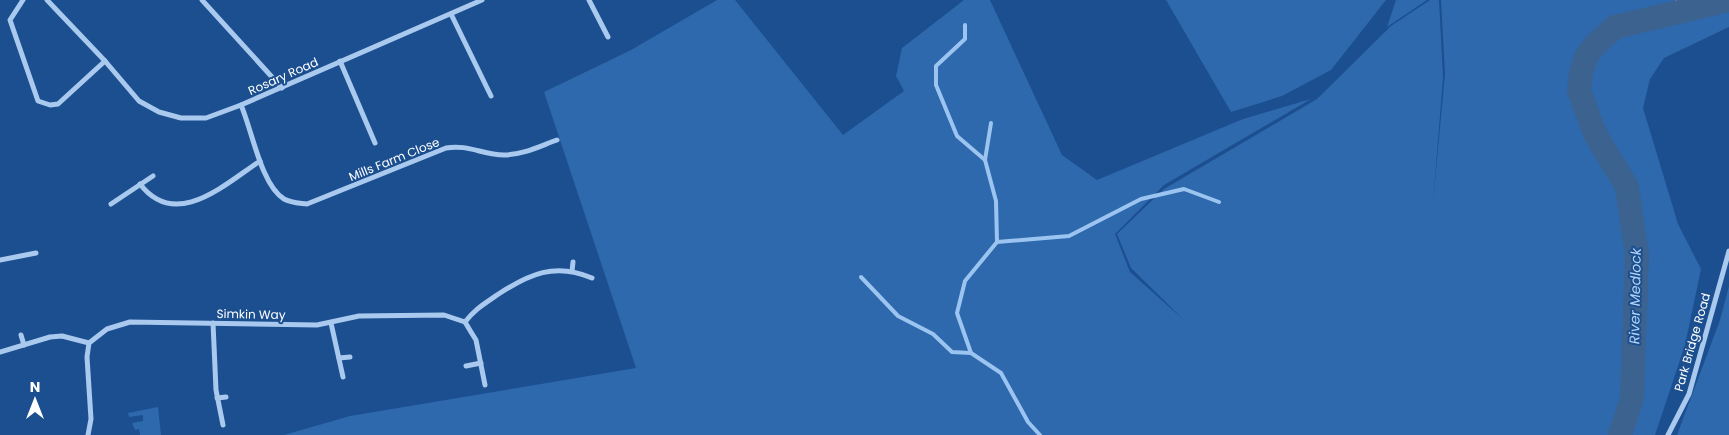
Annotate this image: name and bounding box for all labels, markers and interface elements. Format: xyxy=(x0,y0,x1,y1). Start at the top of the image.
street label: Rosary Road xyxy=(245,53,321,99)
street label: Mills Farm Close xyxy=(346,133,442,185)
water label: River Medlock xyxy=(1624,247,1646,344)
street label: Park Bridge Road xyxy=(1670,291,1714,393)
street label: Simkin Way xyxy=(216,305,286,323)
north arrow xyxy=(10,375,60,425)
text: N xyxy=(30,377,40,397)

